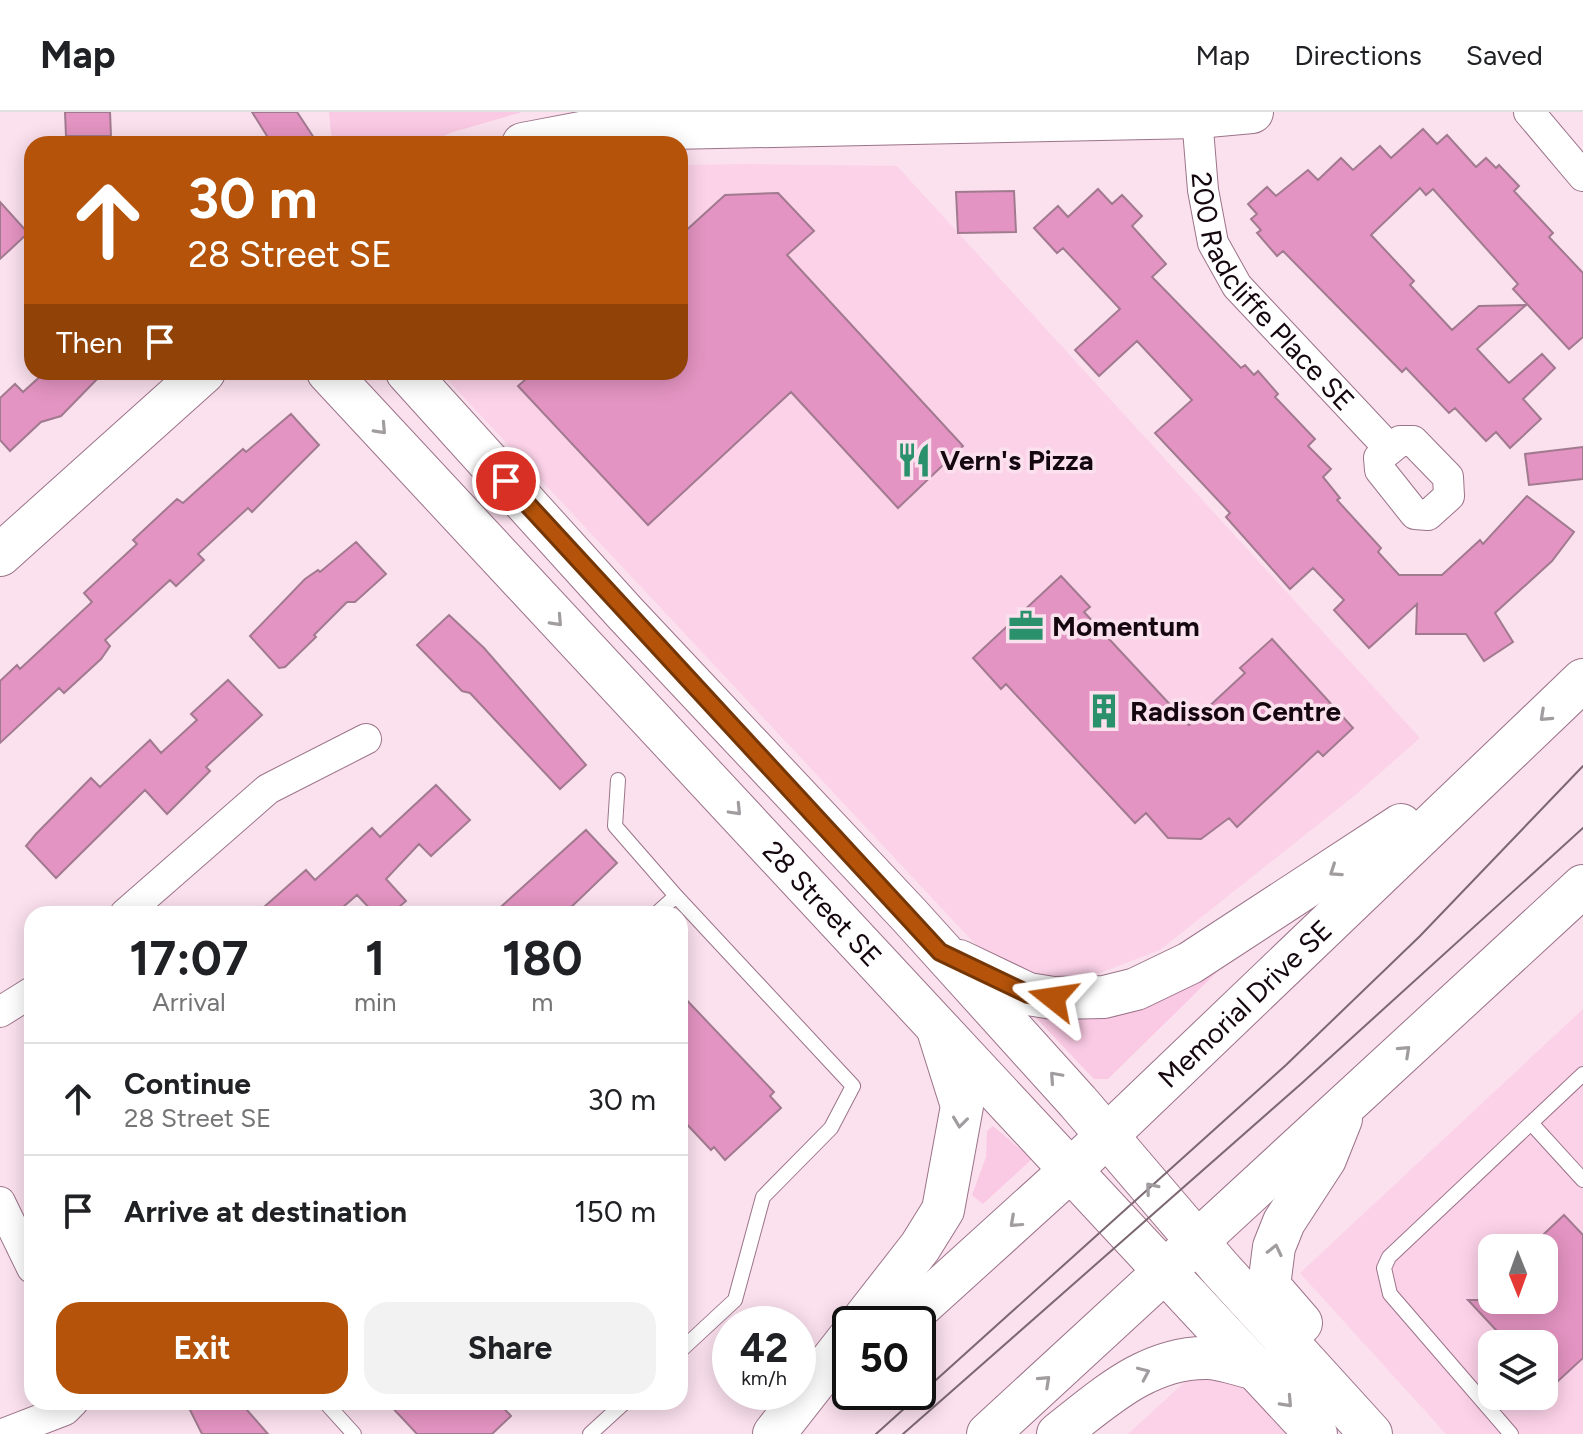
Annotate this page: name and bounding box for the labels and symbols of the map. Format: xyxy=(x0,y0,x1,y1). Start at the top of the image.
street label: 200 Radcliffe Place SE xyxy=(1185,171,1362,417)
one-way arrow xyxy=(372,420,386,435)
restaurant icon: Vern's Pizza xyxy=(895,441,933,479)
place label: Vern's Pizza xyxy=(940,443,1094,477)
pin xyxy=(472,447,540,515)
office icon: Momentum xyxy=(1007,607,1045,645)
place label: Momentum xyxy=(1052,609,1200,643)
one-way arrow xyxy=(548,612,562,626)
building icon: Radisson Centre xyxy=(1085,692,1123,730)
place label: Radisson Centre xyxy=(1130,694,1341,728)
one-way arrow xyxy=(1540,706,1554,721)
one-way arrow xyxy=(726,801,741,815)
street label: 28 Street SE xyxy=(756,834,889,973)
one-way arrow xyxy=(1329,861,1343,876)
street label: Memorial Drive SE xyxy=(1151,913,1339,1095)
position arrow xyxy=(1011,956,1095,1040)
one-way arrow xyxy=(1395,1046,1410,1060)
one-way arrow xyxy=(1050,1072,1064,1087)
one-way arrow xyxy=(951,1116,968,1129)
one-way arrow xyxy=(1146,1183,1161,1198)
one-way arrow xyxy=(1009,1212,1024,1226)
north arrow xyxy=(1478,1234,1558,1314)
one-way arrow xyxy=(1266,1244,1283,1258)
speed limit sign: 50 xyxy=(832,1306,936,1410)
one-way arrow xyxy=(1136,1367,1151,1383)
one-way arrow xyxy=(1036,1376,1051,1390)
one-way arrow xyxy=(1277,1392,1291,1407)

